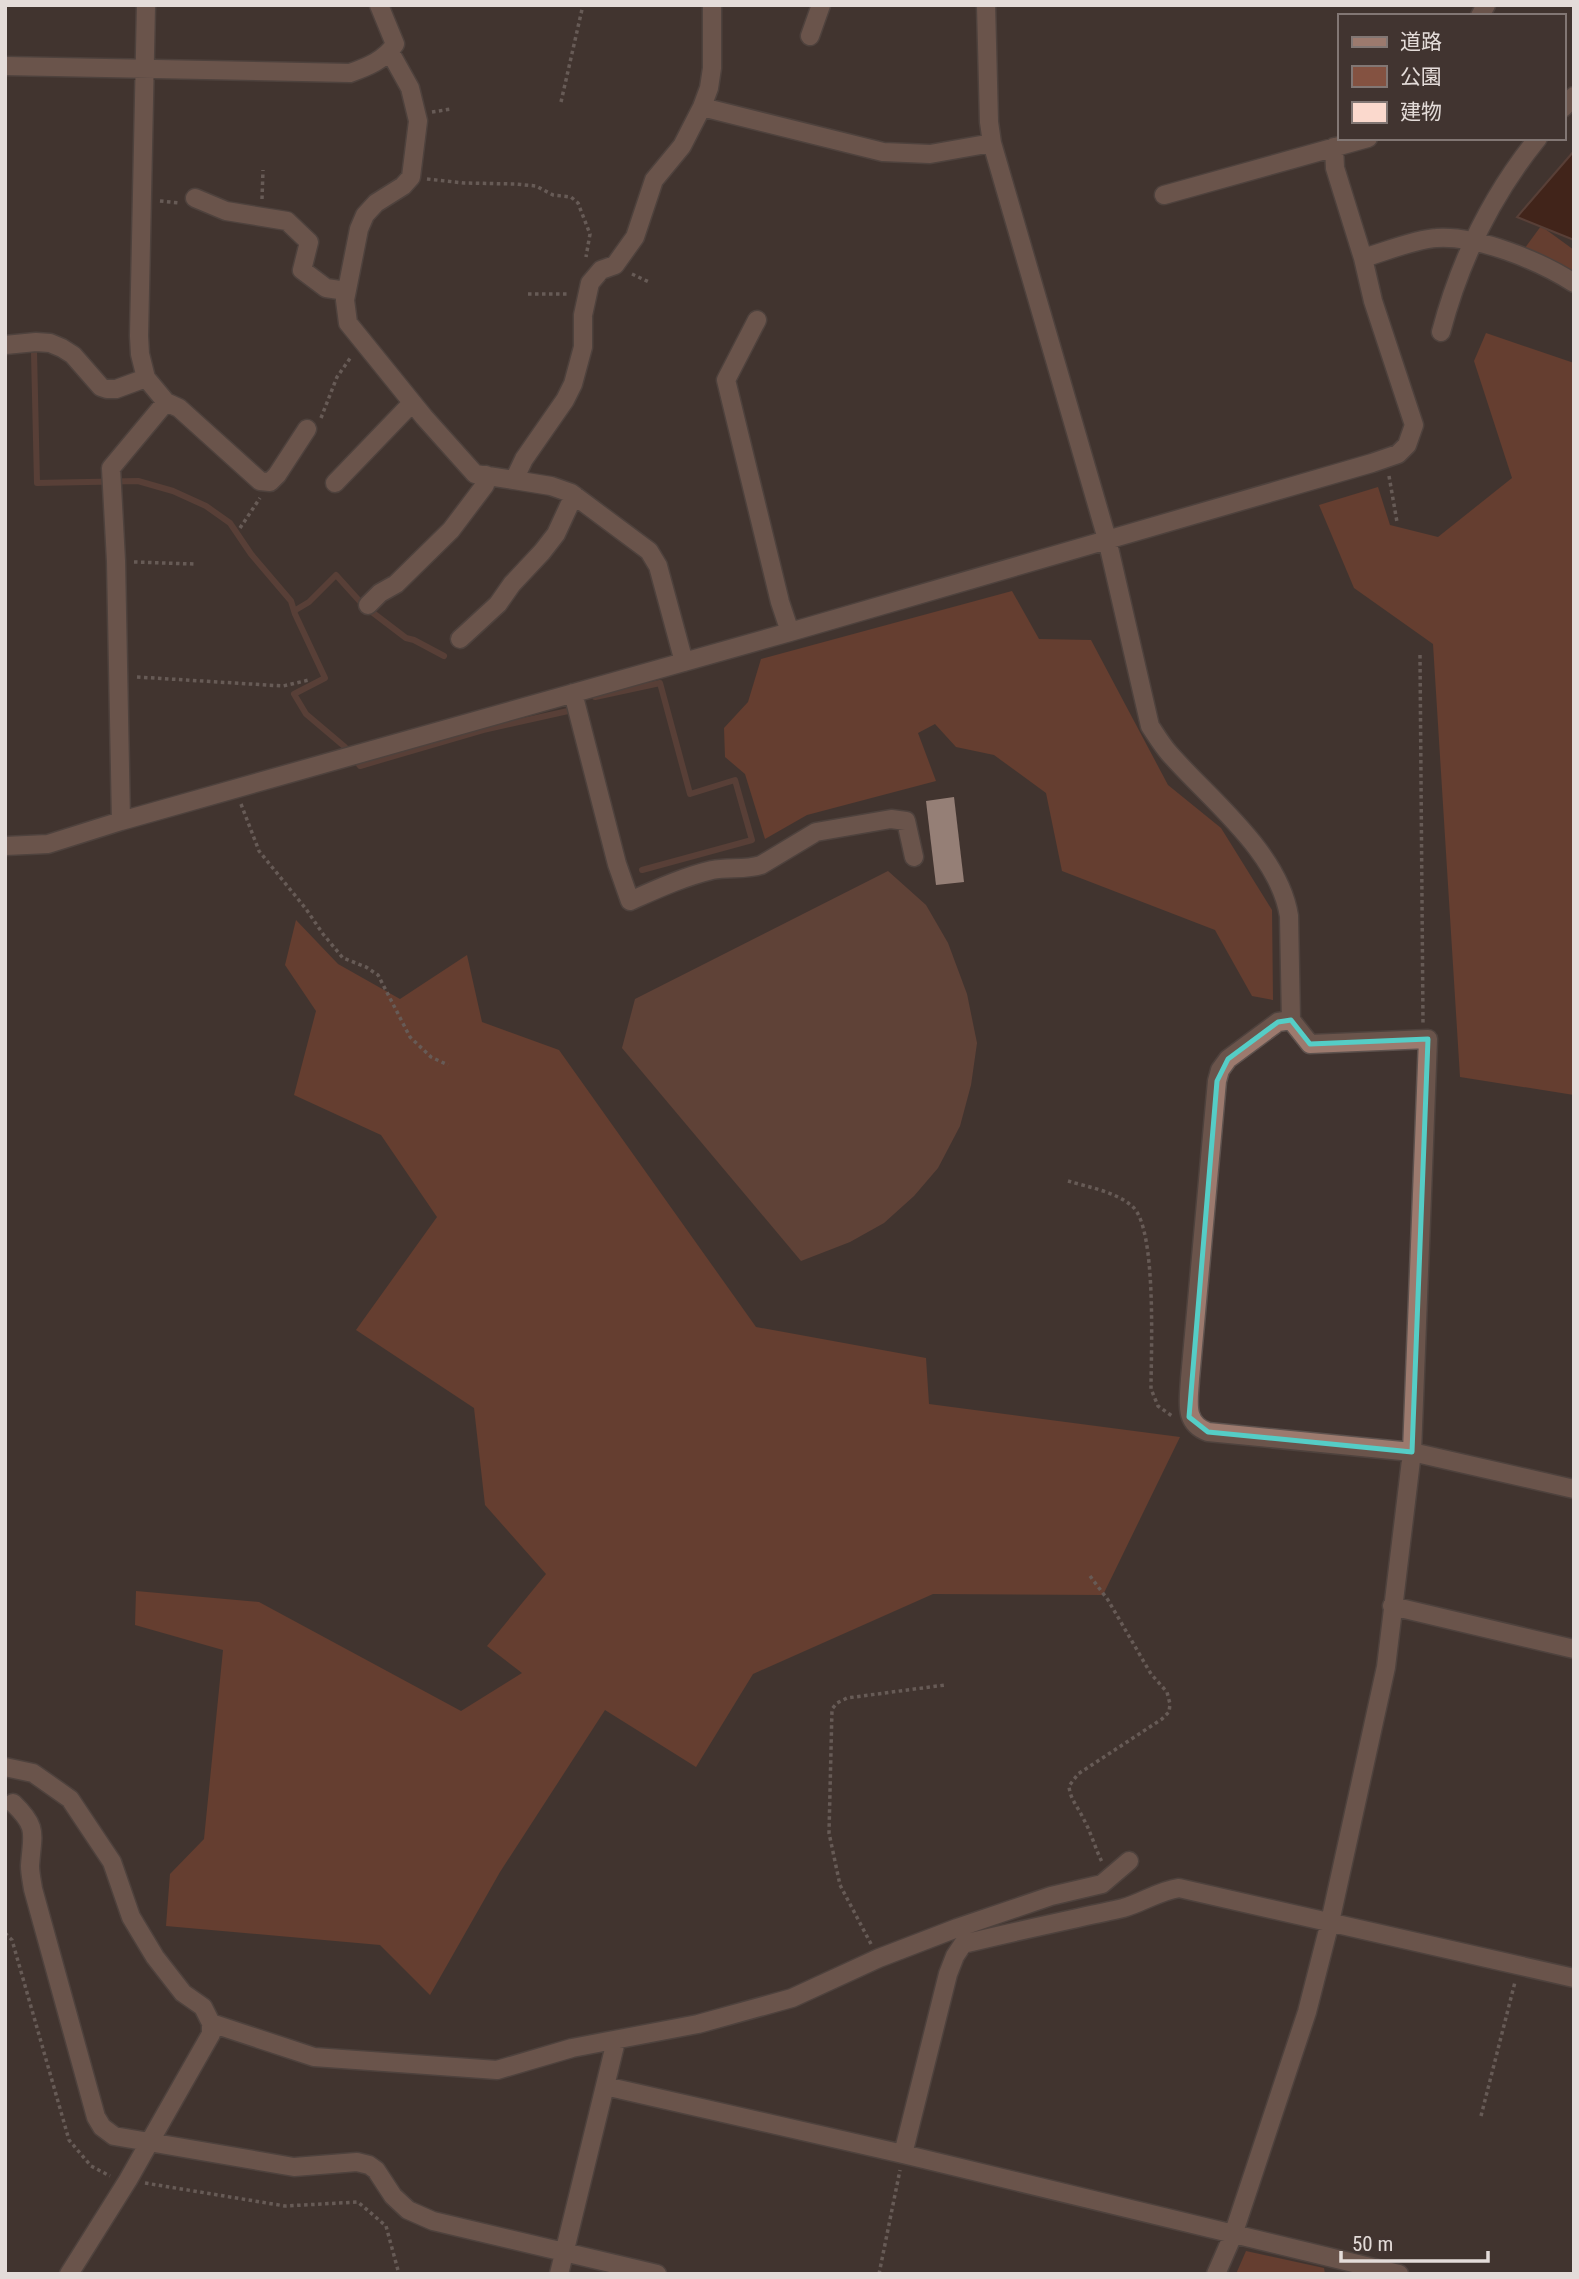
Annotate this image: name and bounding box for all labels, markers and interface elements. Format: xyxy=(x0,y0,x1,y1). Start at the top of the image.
legend xyxy=(1338,14,1565,140)
text: 道路 xyxy=(1400,30,1442,54)
text: 公園 xyxy=(1400,65,1442,89)
text: 建物 xyxy=(1400,100,1442,124)
scale bar xyxy=(1341,2220,1488,2264)
text: 50 m xyxy=(1352,2232,1393,2256)

